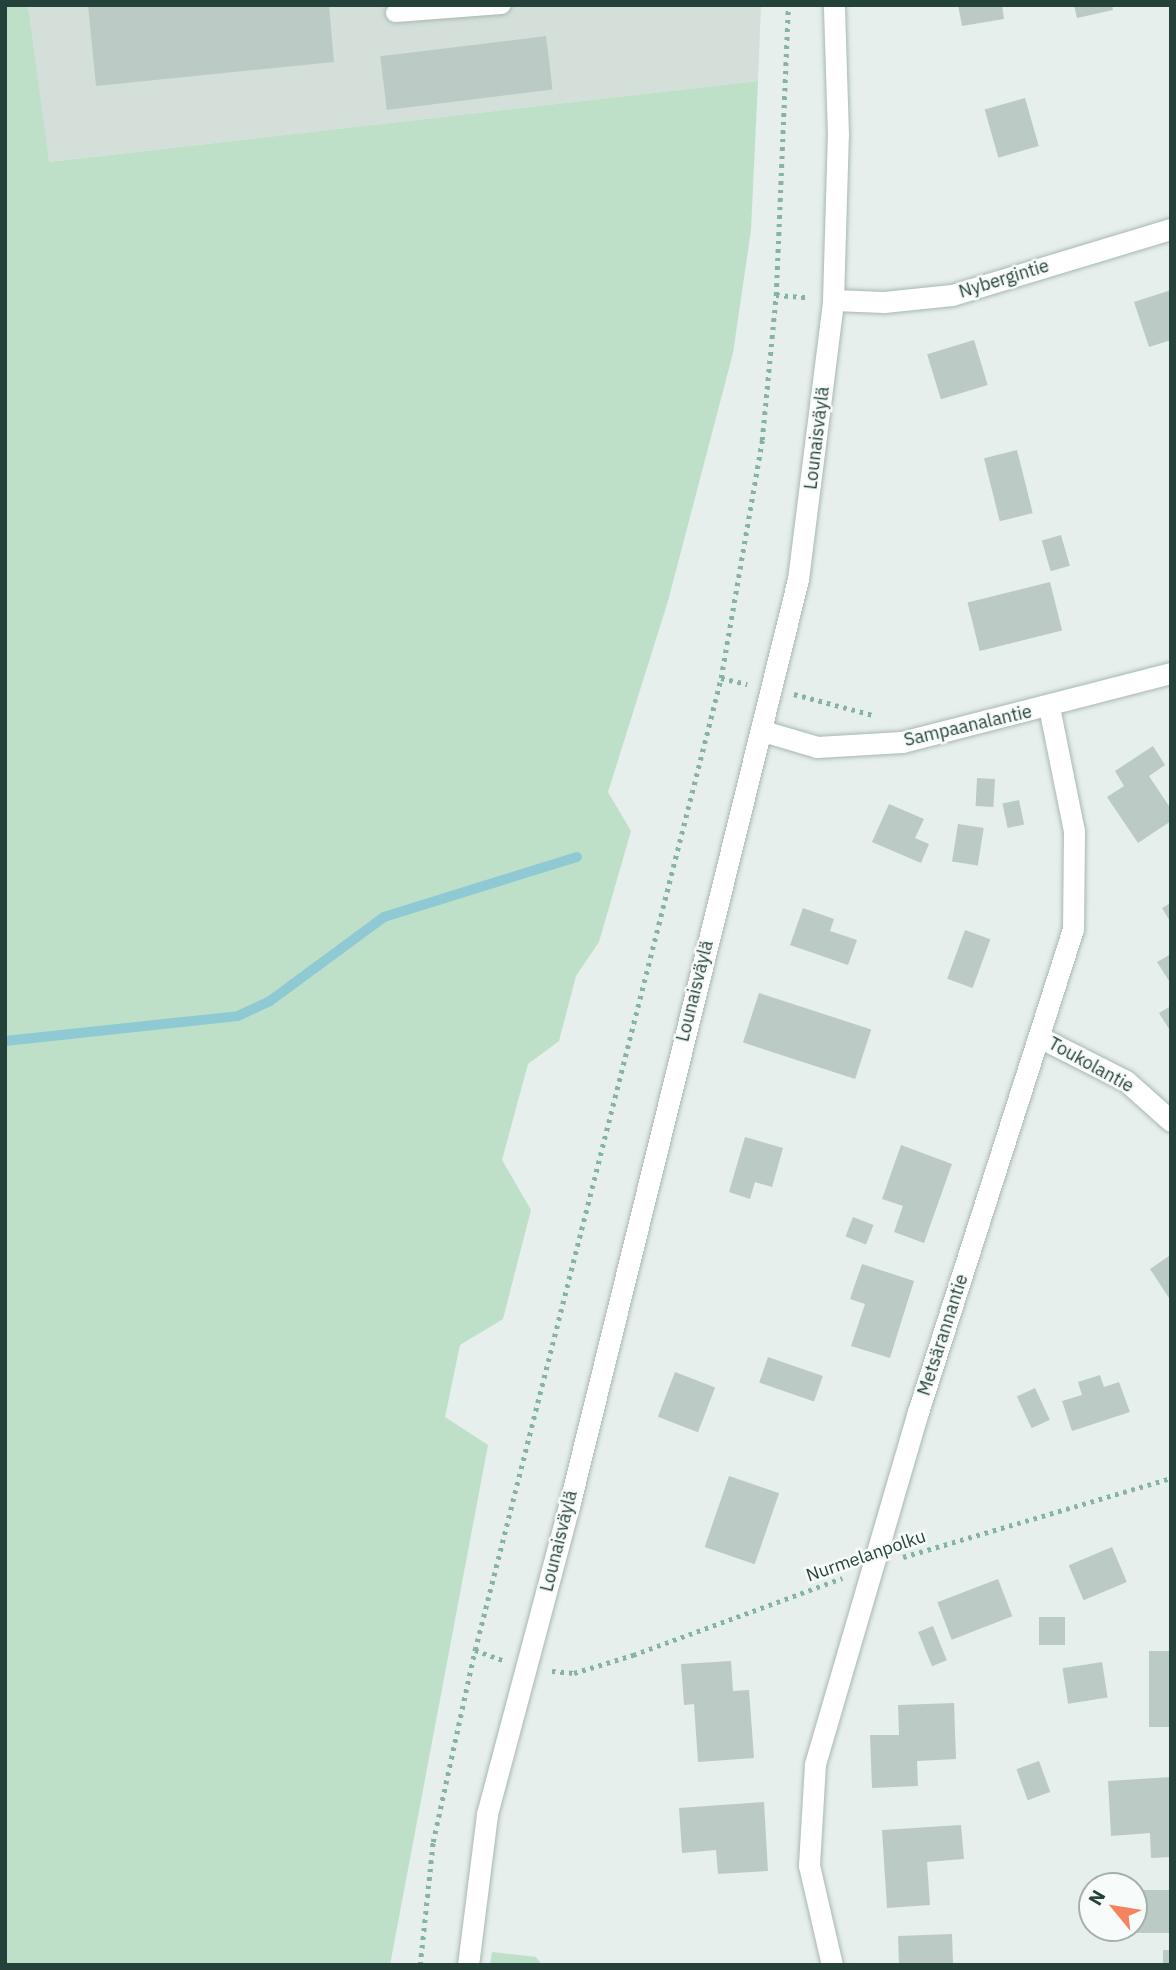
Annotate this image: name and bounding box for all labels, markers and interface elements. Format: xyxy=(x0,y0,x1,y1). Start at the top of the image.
street label: Nybergintie xyxy=(956,255,1052,303)
street label: Lounaisväylä xyxy=(800,385,834,491)
street label: Sampaanalantie xyxy=(902,701,1034,751)
street label: Lounaisväylä xyxy=(672,938,718,1044)
street label: Toukolantie xyxy=(1045,1033,1137,1097)
street label: Metsärannantie xyxy=(913,1272,973,1398)
street label: Lounaisväylä xyxy=(536,1488,582,1594)
street label: Nurmelanpolku xyxy=(803,1525,929,1587)
north arrow xyxy=(1078,1872,1148,1942)
text: N xyxy=(1083,1886,1110,1909)

